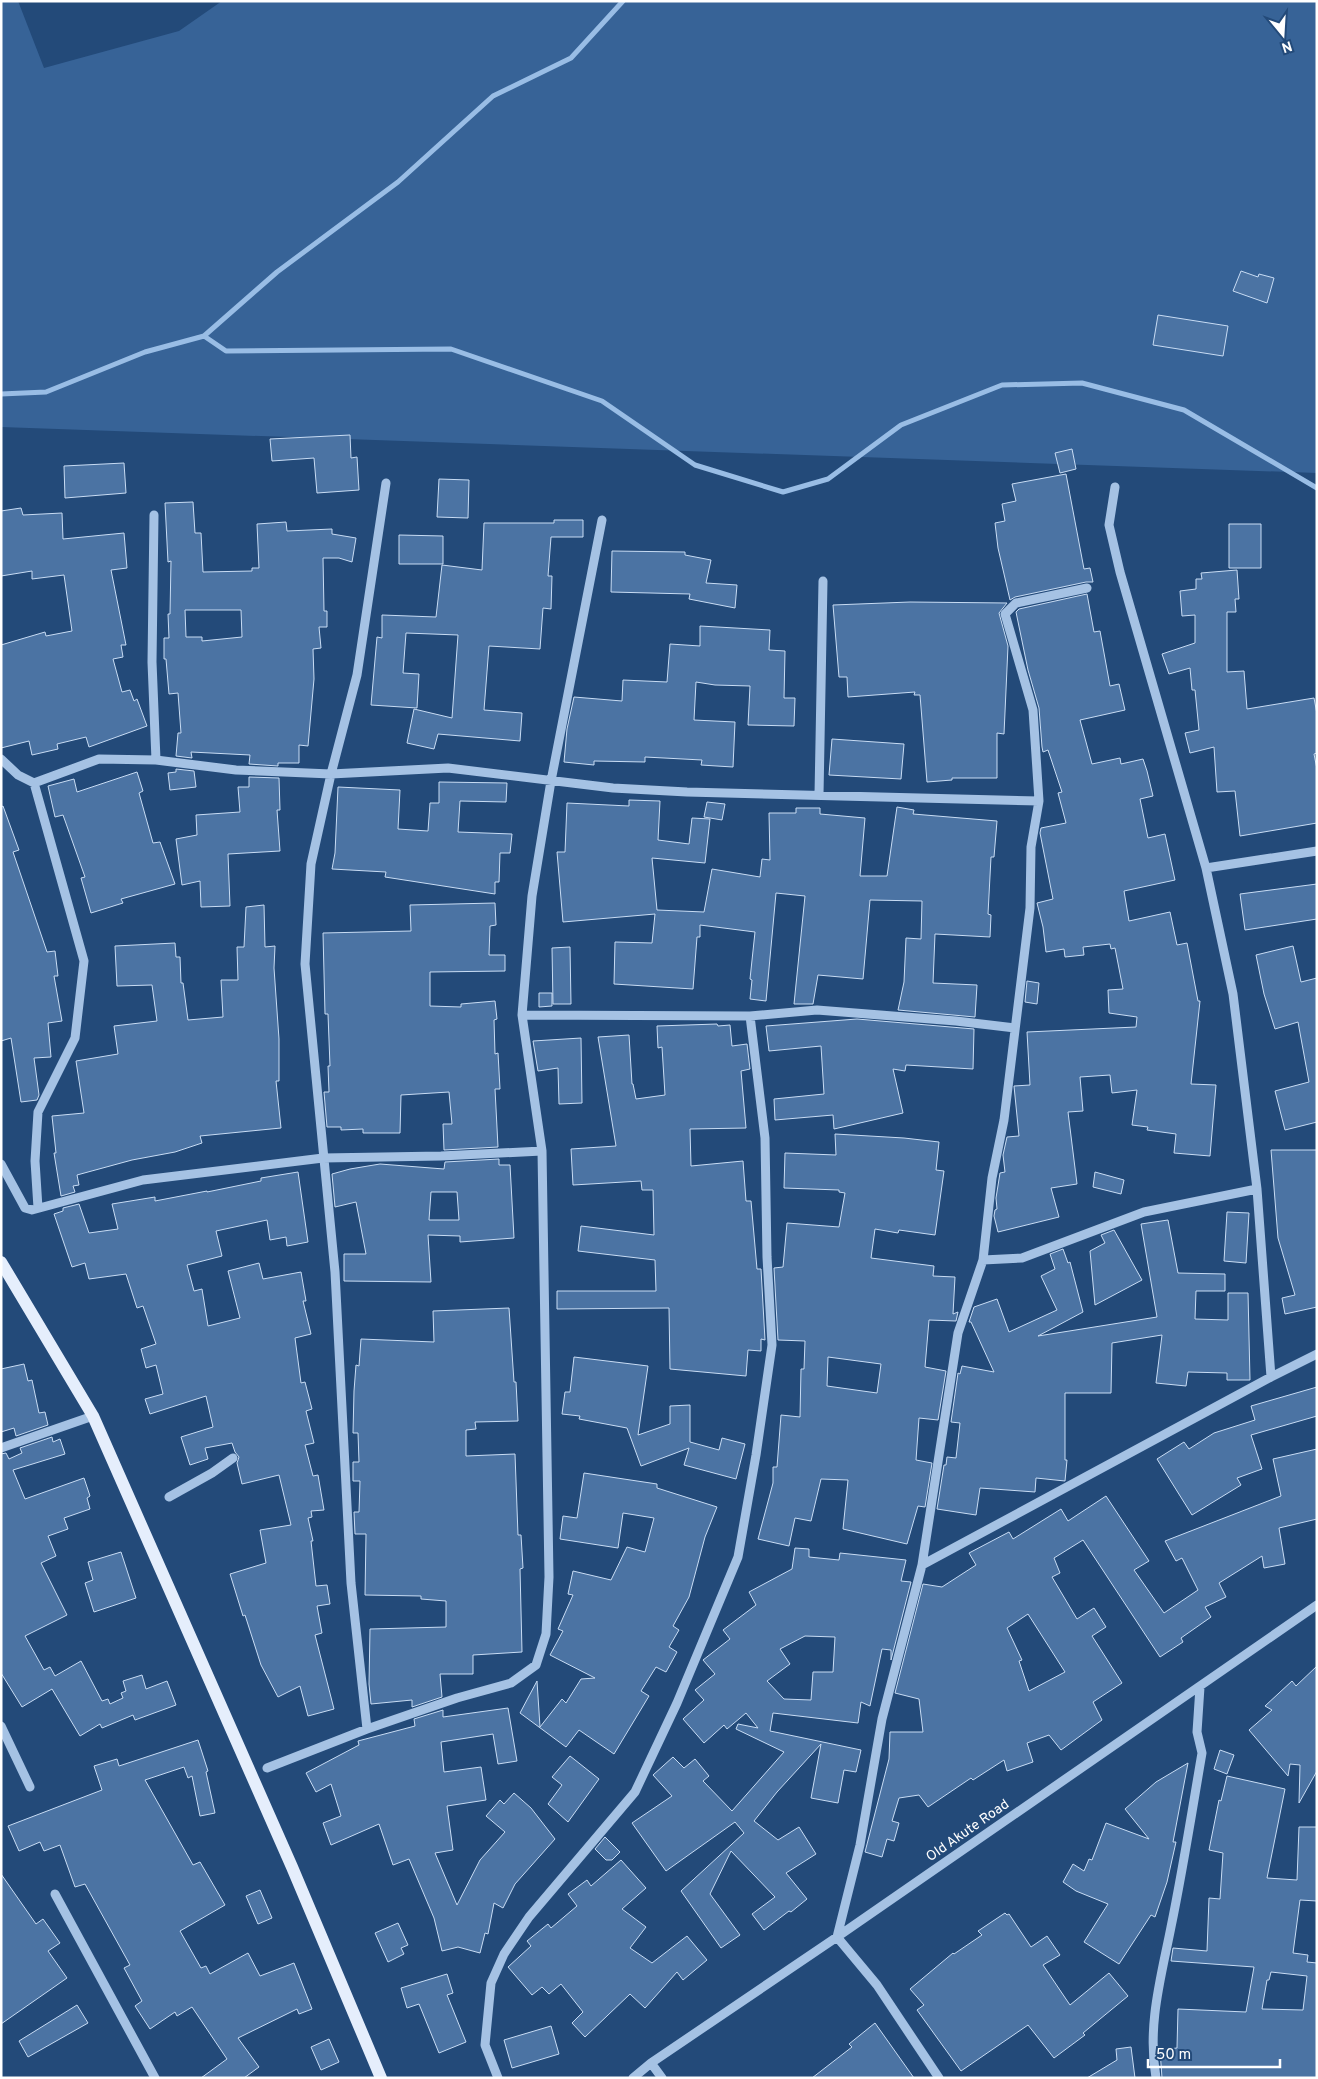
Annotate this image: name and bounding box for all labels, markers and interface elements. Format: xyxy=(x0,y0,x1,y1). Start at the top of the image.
north arrow xyxy=(1258,10,1308,60)
text: N xyxy=(1279,36,1294,56)
street label: Old Akute Road xyxy=(923,1796,1013,1866)
scale bar xyxy=(1148,2036,1280,2068)
text: 50 m xyxy=(1156,2046,1191,2065)

